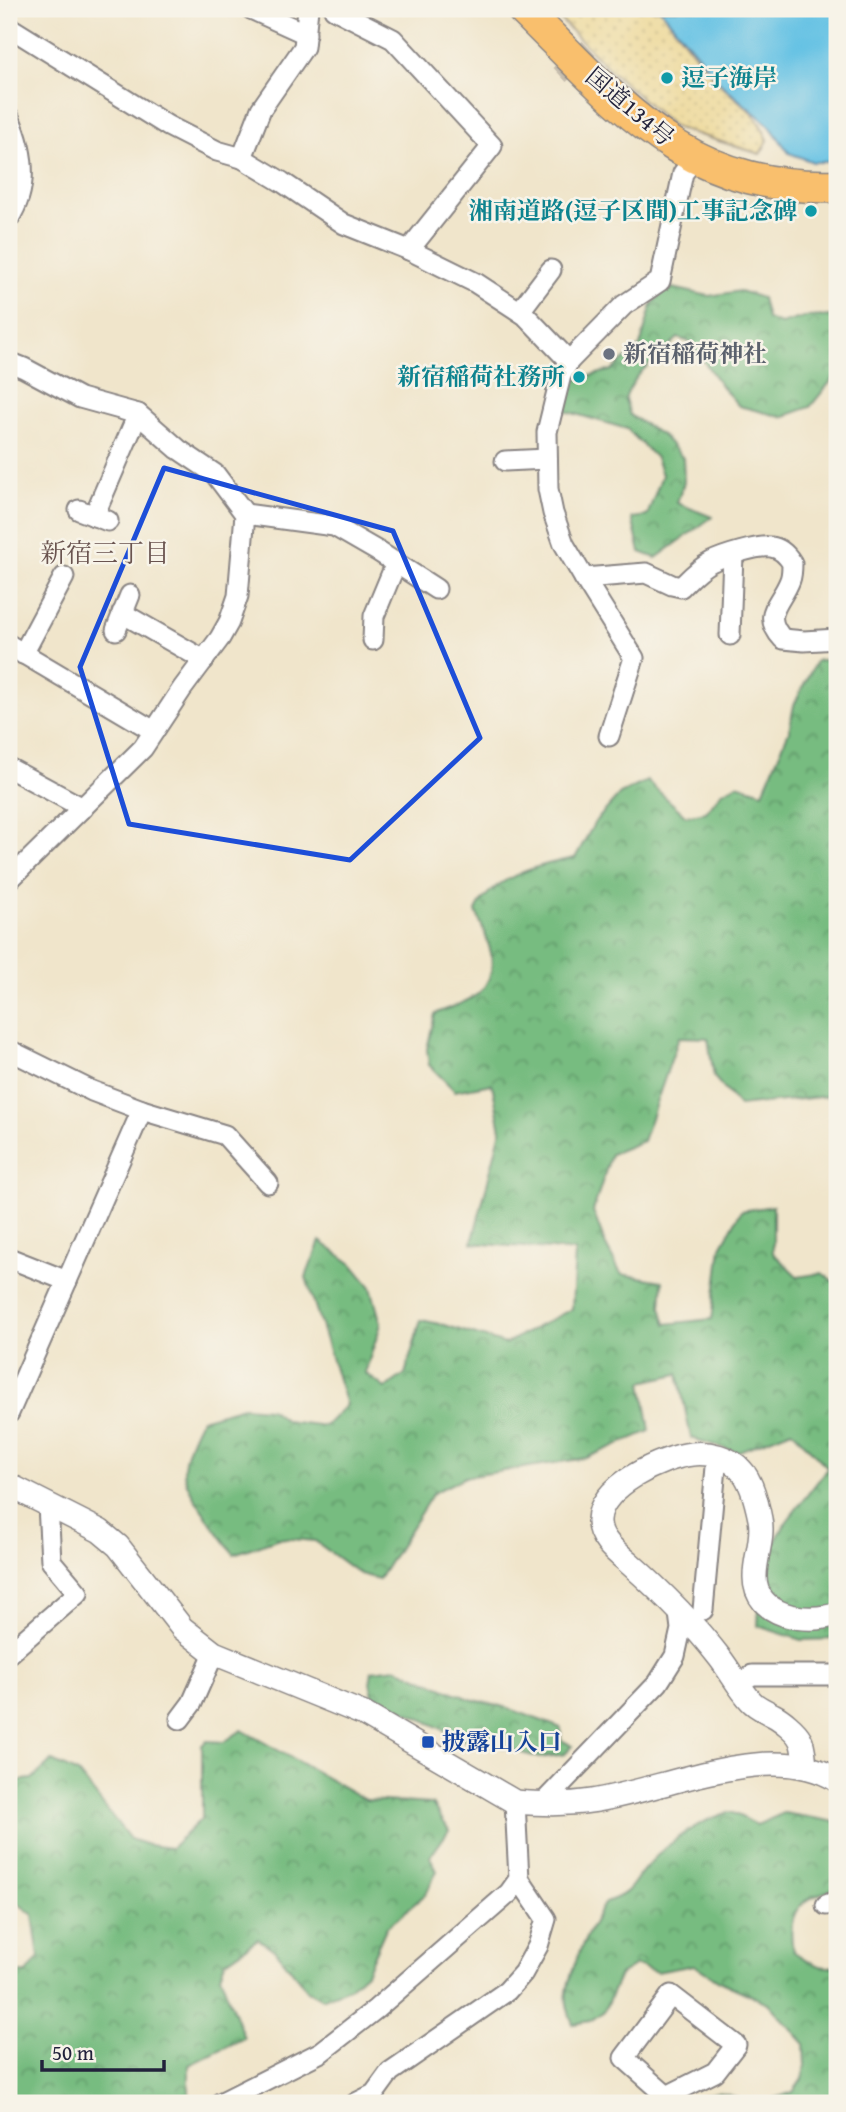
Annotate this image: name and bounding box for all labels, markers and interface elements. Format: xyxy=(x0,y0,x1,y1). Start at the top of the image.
street label: 国道134号 xyxy=(578,59,682,154)
place label: 逗子海岸 xyxy=(681,60,777,95)
marker: 逗子海岸 xyxy=(659,70,675,86)
place label: 湘南道路(逗子区間)工事記念碑 xyxy=(469,193,797,228)
marker: 湘南道路(逗子区間)工事記念碑 xyxy=(803,203,819,219)
place label: 新宿稲荷神社 xyxy=(623,336,767,371)
marker: 新宿稲荷神社 xyxy=(601,346,617,362)
place label: 新宿稲荷社務所 xyxy=(397,359,565,394)
marker: 新宿稲荷社務所 xyxy=(571,369,587,385)
district label: 新宿三丁目 xyxy=(40,533,170,572)
place label: 披露山入口 xyxy=(442,1724,562,1759)
marker: 披露山入口 xyxy=(420,1734,436,1750)
scale bar xyxy=(42,2028,164,2072)
text: 50 m xyxy=(52,2037,94,2068)

